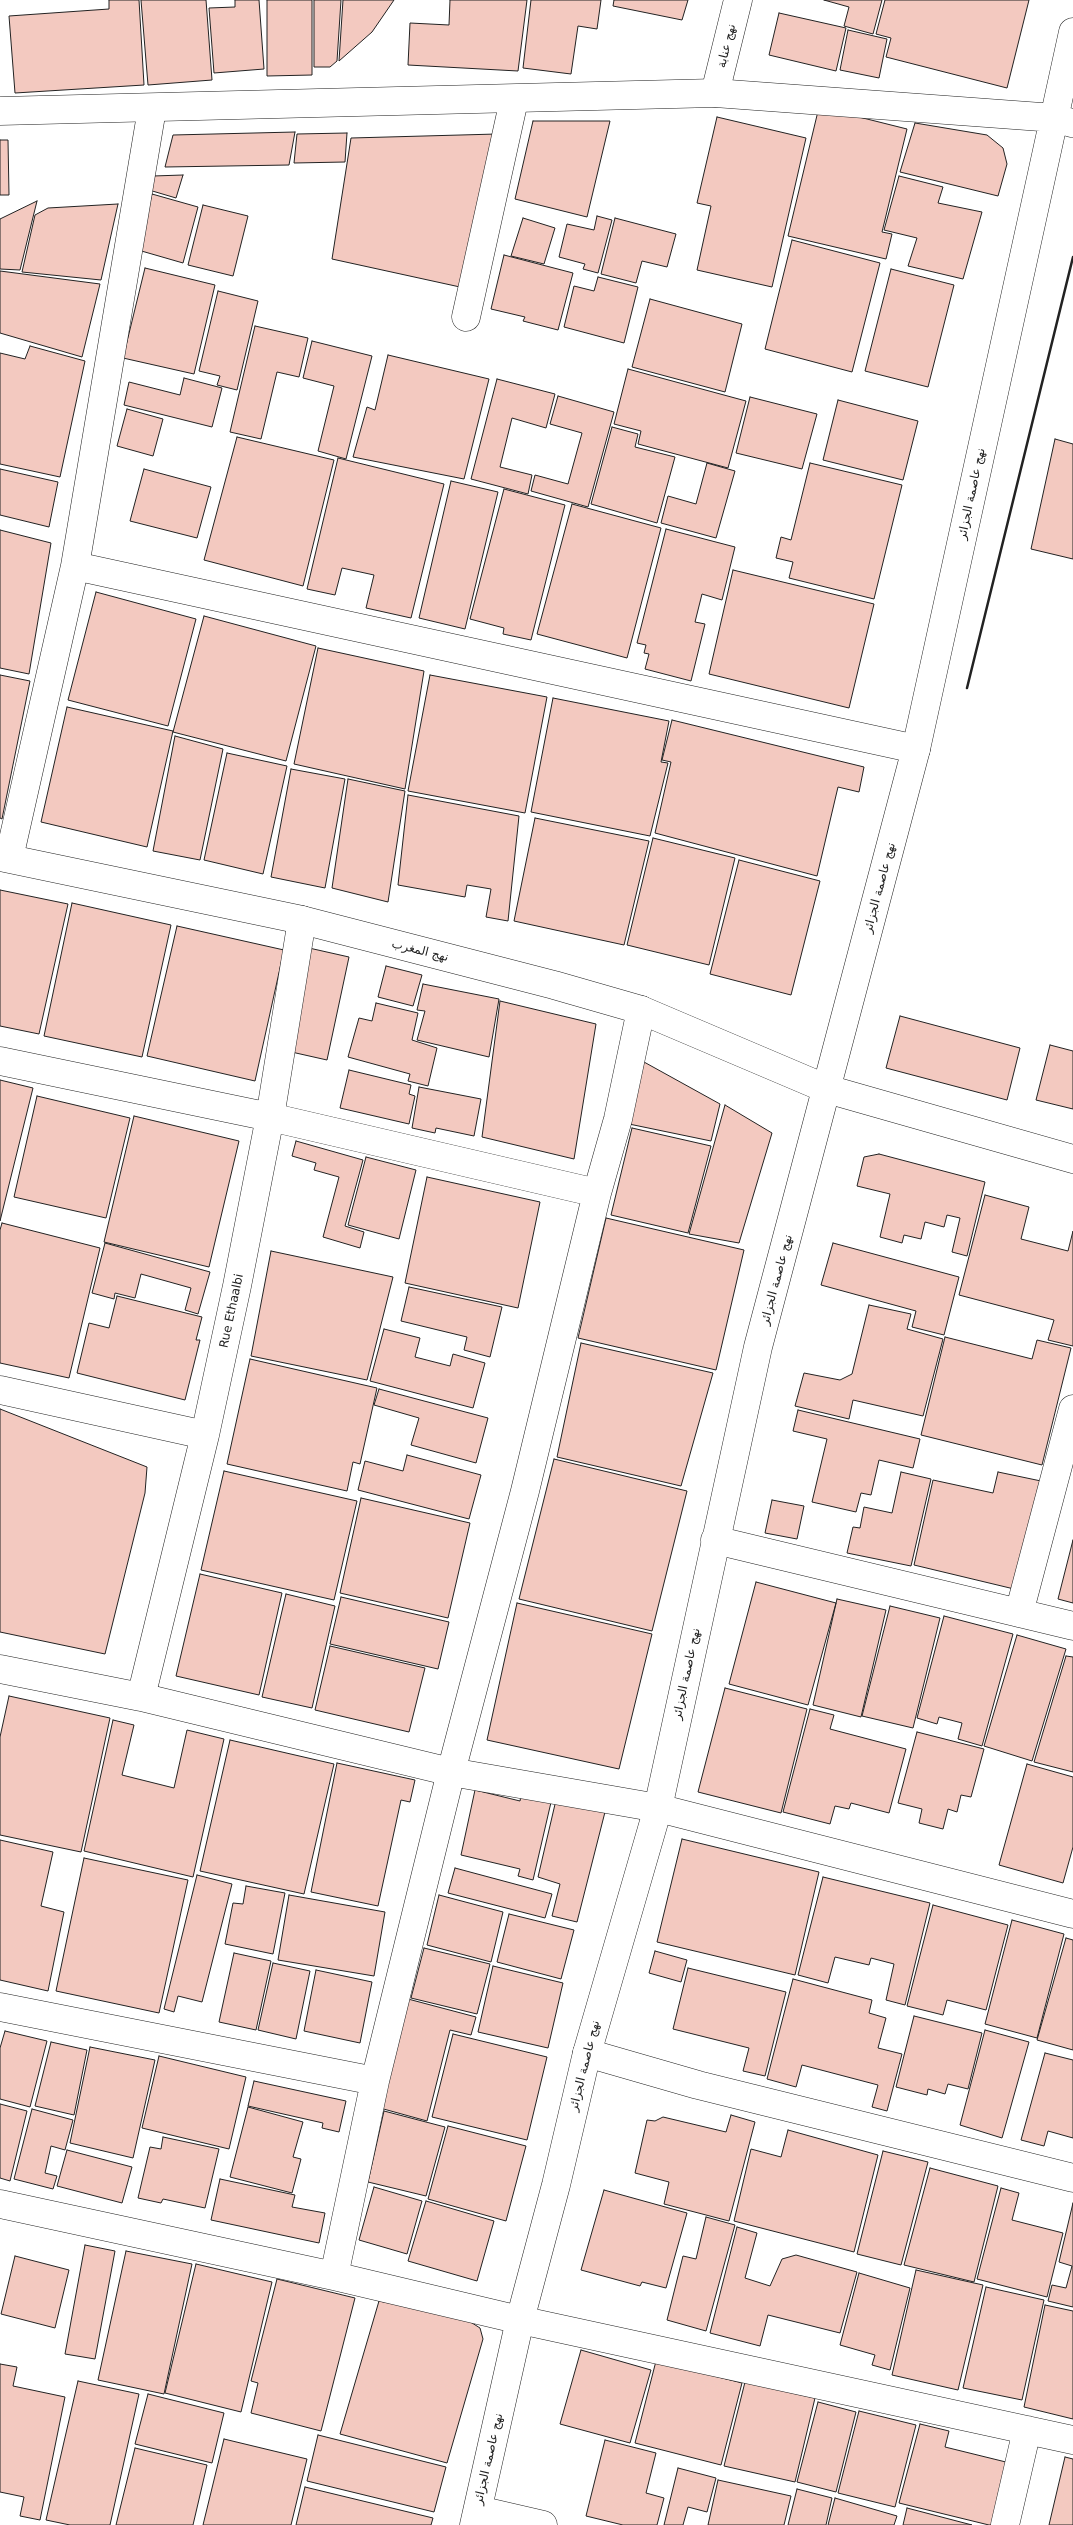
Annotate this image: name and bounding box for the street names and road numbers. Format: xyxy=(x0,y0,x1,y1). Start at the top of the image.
street label: نهج عنابة xyxy=(715,23,739,69)
street label: نهج عاصمة الجزائر xyxy=(955,447,989,541)
street label: نهج عاصمة الجزائر xyxy=(861,841,899,935)
street label: نهج المغرب xyxy=(390,937,450,965)
street label: نهج عاصمة الجزائر xyxy=(758,1233,796,1327)
street label: Rue Ethaalbi xyxy=(217,1273,247,1349)
street label: نهج عاصمة الجزائر xyxy=(670,1627,704,1721)
street label: نهج عاصمة الجزائر xyxy=(567,2019,603,2113)
street label: نهج عاصمة الجزائر xyxy=(471,2412,507,2506)

